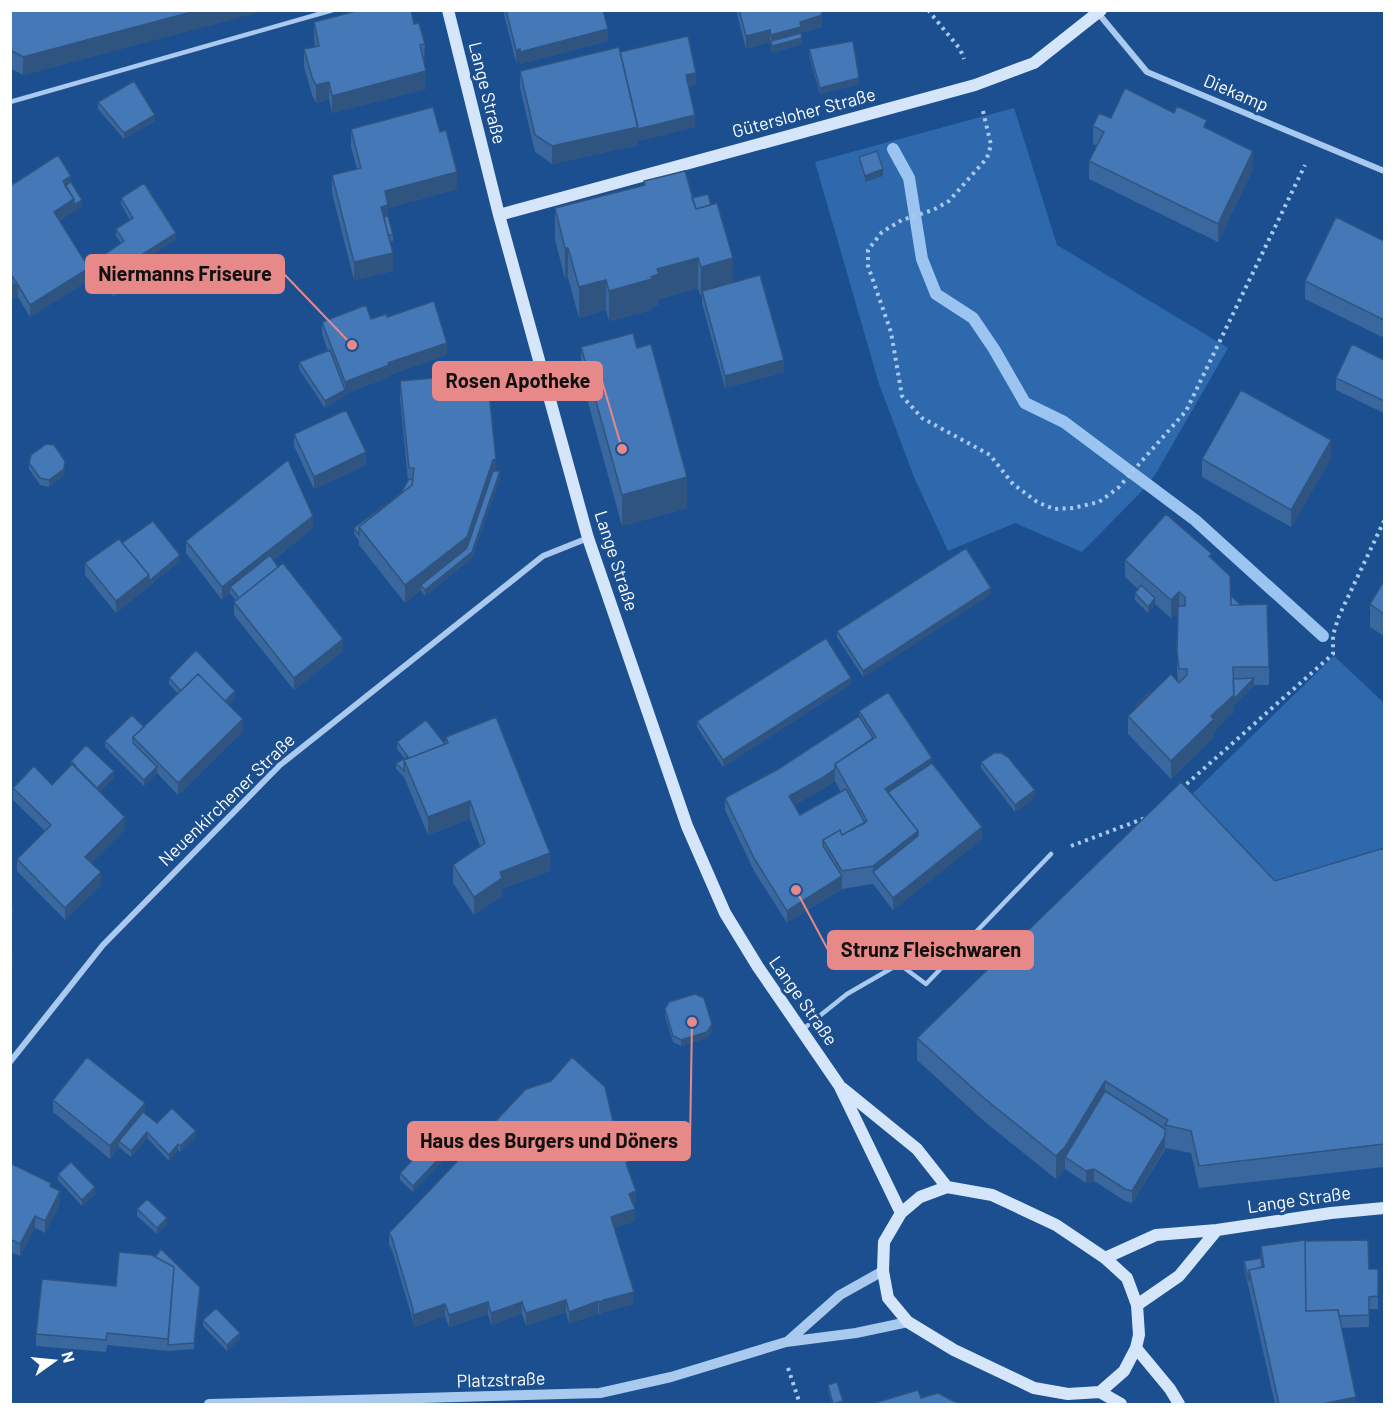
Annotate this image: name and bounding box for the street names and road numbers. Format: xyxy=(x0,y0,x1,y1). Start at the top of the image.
street label: Lange Straße xyxy=(465,39,511,146)
street label: Diekamp xyxy=(1201,69,1272,116)
street label: Gütersloher Straße xyxy=(730,82,878,142)
street label: Lange Straße xyxy=(590,508,644,614)
street label: Neuenkirchener Straße xyxy=(154,728,299,870)
street label: Lange Straße xyxy=(765,951,843,1049)
street label: Lange Straße xyxy=(1246,1181,1352,1217)
street label: Platzstraße xyxy=(456,1366,546,1392)

